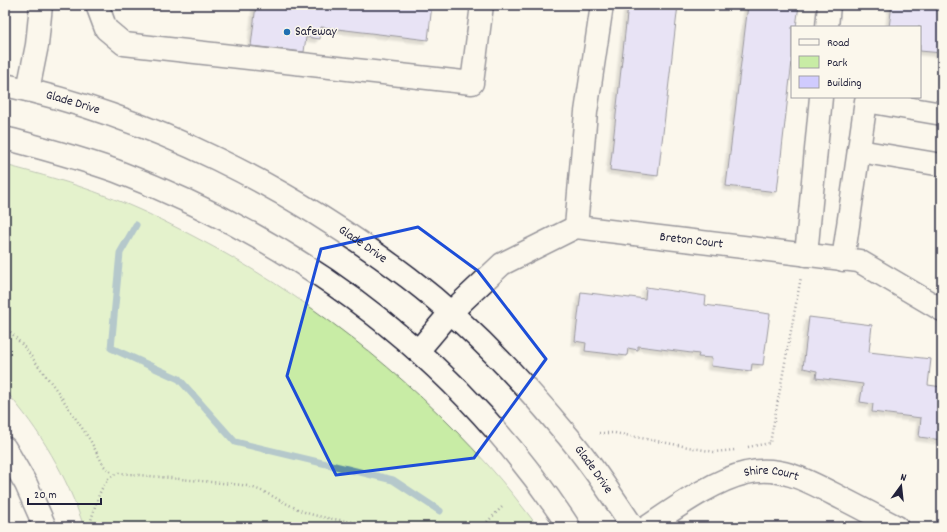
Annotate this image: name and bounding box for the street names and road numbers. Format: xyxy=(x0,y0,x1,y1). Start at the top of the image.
street label: Glade Drive xyxy=(43,86,103,120)
street label: Glade Drive xyxy=(334,221,391,268)
street label: Breton Court xyxy=(658,228,724,254)
street label: Glade Drive xyxy=(569,441,618,498)
street label: Shire Court xyxy=(742,461,802,486)

